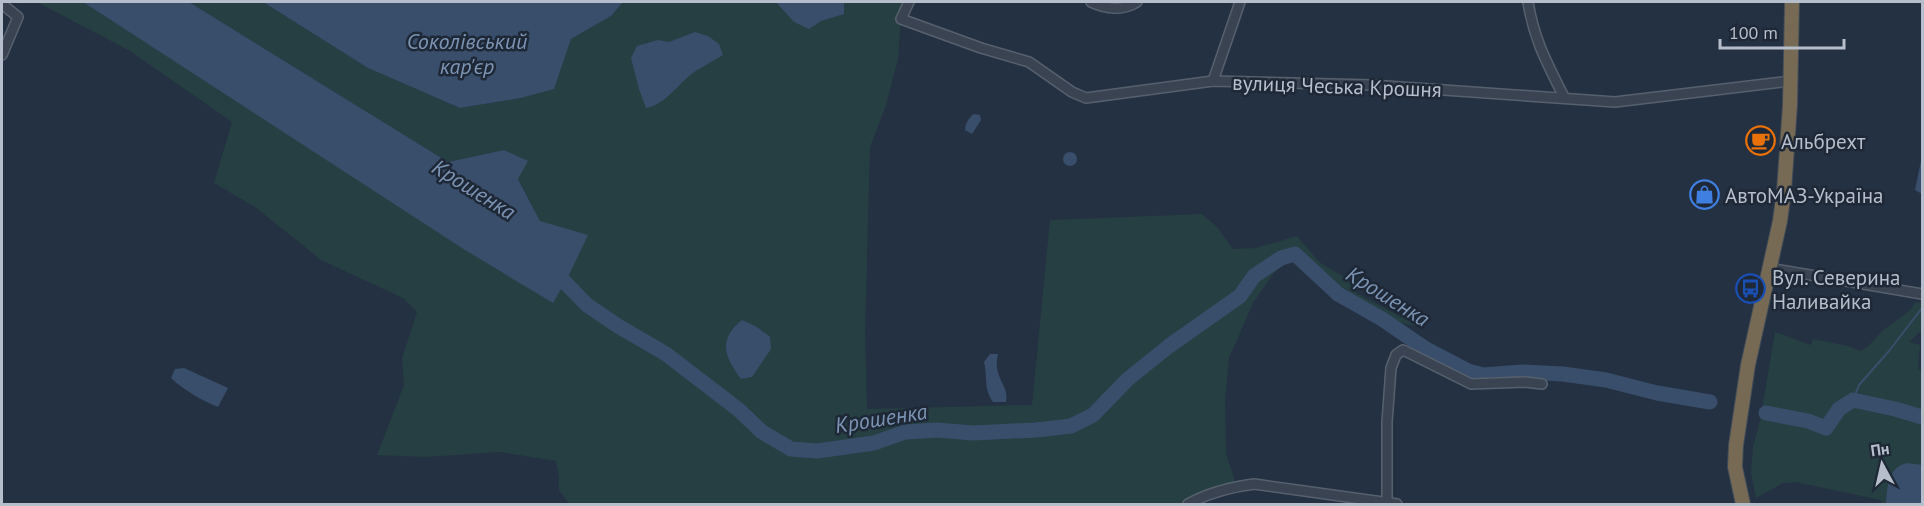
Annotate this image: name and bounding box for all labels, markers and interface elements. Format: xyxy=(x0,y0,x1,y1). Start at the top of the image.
scale bar xyxy=(1720,12,1844,50)
text: 100 m xyxy=(1729,21,1778,44)
water label: Соколівський кар'єр xyxy=(407,27,527,80)
street label: вулиця Чеська Крошня xyxy=(1232,69,1442,103)
cafe icon: Альбрехт xyxy=(1744,125,1776,157)
place label: Альбрехт xyxy=(1781,128,1866,155)
water label: Крошенка xyxy=(427,152,521,226)
shop icon: АвтоМАЗ-Україна xyxy=(1688,179,1720,211)
place label: АвтоМАЗ-Україна xyxy=(1725,182,1884,209)
water label: Крошенка xyxy=(1341,259,1435,333)
place label: Вул. Северина Наливайка xyxy=(1772,264,1900,315)
bus stop icon: Вул. Северина Наливайка xyxy=(1735,273,1767,305)
water label: Крошенка xyxy=(833,397,929,439)
north arrow xyxy=(1852,434,1912,494)
text: Пн xyxy=(1869,438,1891,460)

